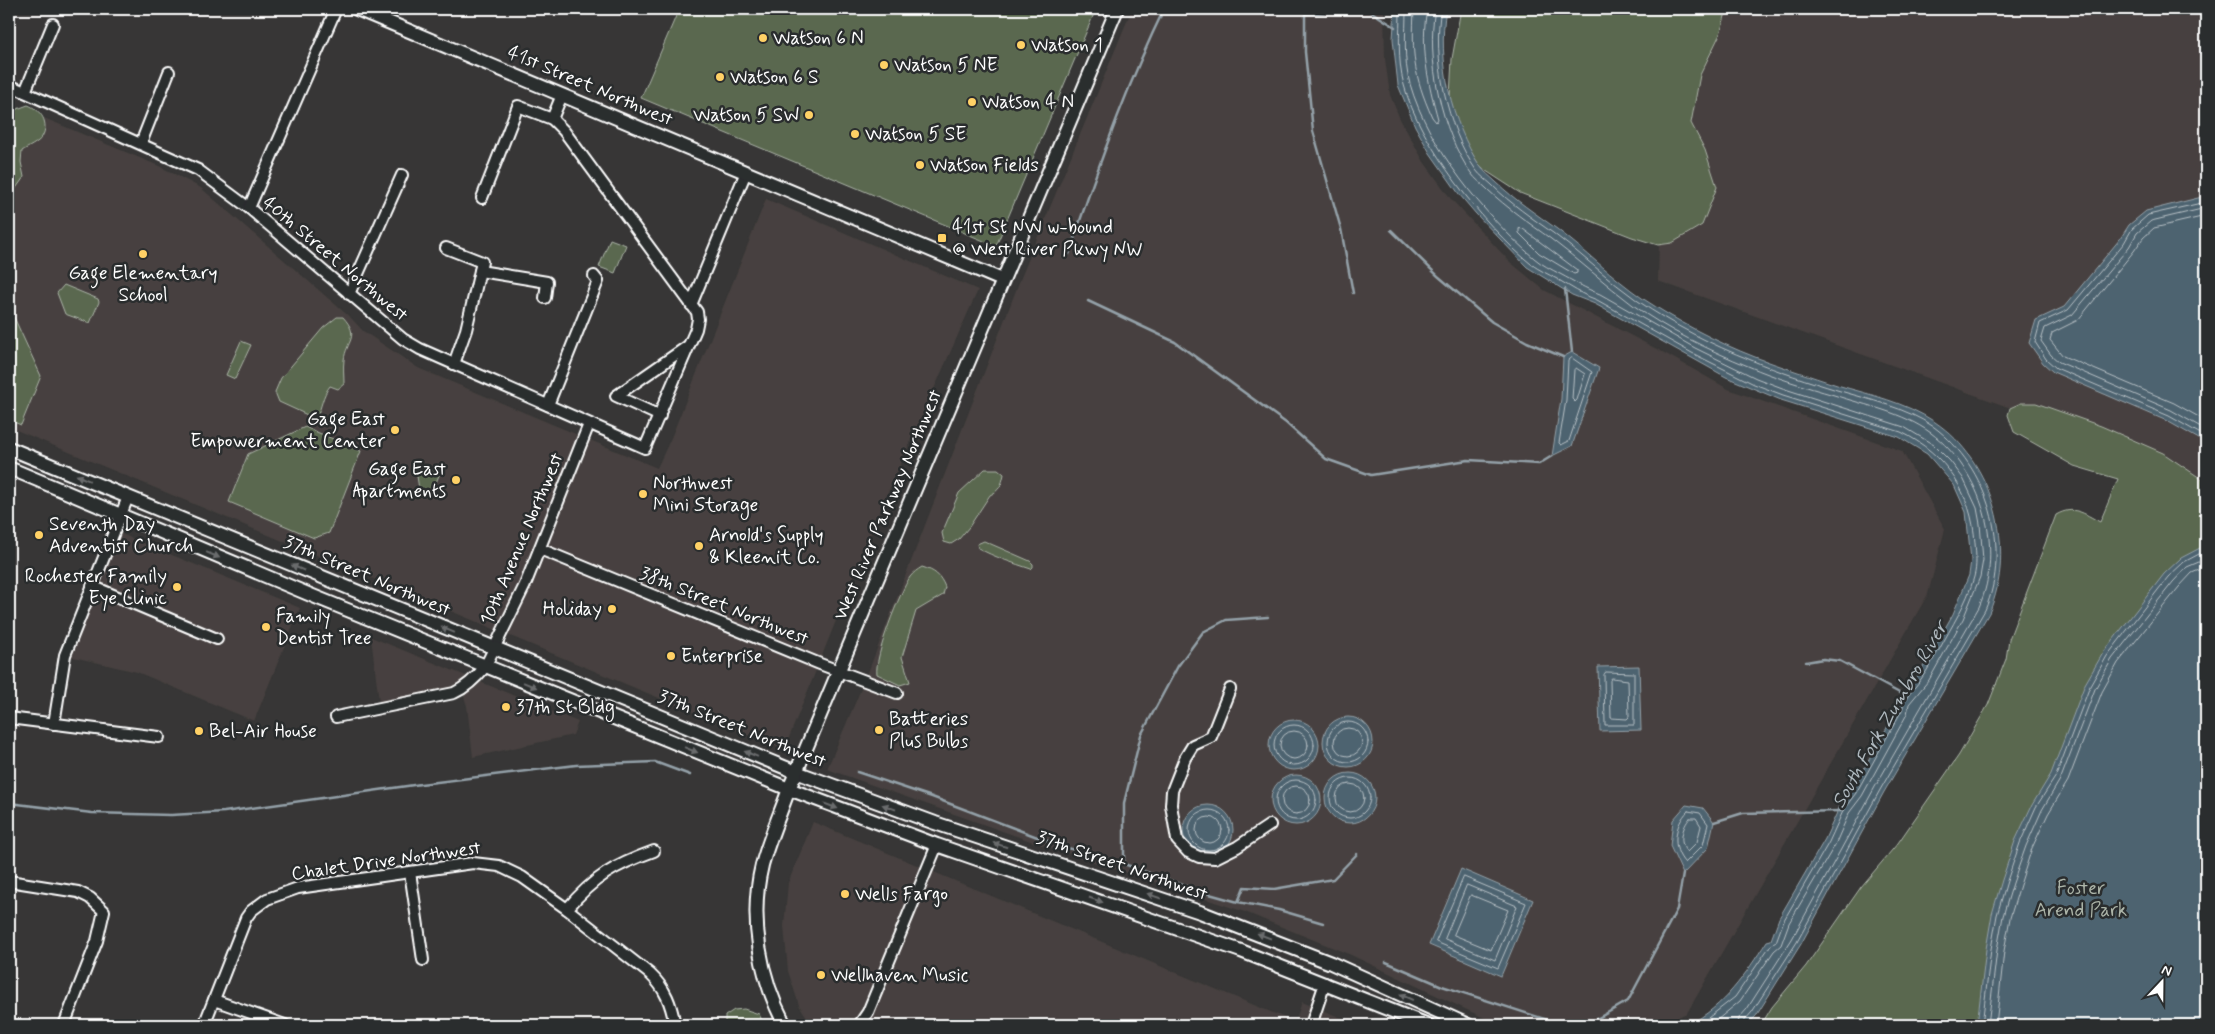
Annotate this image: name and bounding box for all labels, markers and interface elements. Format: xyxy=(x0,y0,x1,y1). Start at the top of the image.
place label: Watson 6 N xyxy=(773,26,864,51)
marker: Watson 6 N xyxy=(757,32,769,44)
place label: Watson 1 xyxy=(1031,33,1103,58)
marker: Watson 1 xyxy=(1015,39,1027,51)
street label: 41st Street Northwest xyxy=(503,40,677,132)
place label: Watson 5 NE xyxy=(894,53,998,78)
marker: Watson 5 NE xyxy=(878,59,890,71)
place label: Watson 6 S xyxy=(730,65,819,90)
marker: Watson 6 S xyxy=(714,71,726,83)
place label: Watson 4 N xyxy=(982,90,1074,115)
marker: Watson 4 N xyxy=(966,96,978,108)
place label: Watson 5 SW xyxy=(693,103,799,128)
marker: Watson 5 SW xyxy=(803,109,815,121)
place label: Watson 5 SE xyxy=(865,122,966,147)
marker: Watson 5 SE xyxy=(849,128,861,140)
place label: Watson Fields xyxy=(930,153,1039,178)
marker: Watson Fields xyxy=(914,159,926,171)
street label: 40th Street Northwest xyxy=(257,191,413,327)
place label: 41st St NW w-bound @ West River Pkwy NW xyxy=(952,215,1143,263)
marker: 41st St NW w-bound @ West River Pkwy NW xyxy=(936,232,948,244)
marker: Gage Elementary School xyxy=(137,248,149,260)
place label: Gage Elementary School xyxy=(69,261,218,308)
street label: West River Parkway Northwest xyxy=(828,386,948,624)
place label: Gage East Empowerment Center xyxy=(190,407,385,454)
marker: Gage East Empowerment Center xyxy=(389,424,401,436)
street label: 10th Avenue Northwest xyxy=(474,449,570,629)
place label: Gage East Apartments xyxy=(353,457,446,506)
place label: Northwest Mini Storage xyxy=(653,471,758,520)
one-way arrow xyxy=(75,474,90,482)
marker: Gage East Apartments xyxy=(450,474,462,486)
marker: Northwest Mini Storage xyxy=(637,488,649,500)
place label: Seventh Day Adventist Church xyxy=(49,512,193,559)
place label: Arnold's Supply & Kleenit Co. xyxy=(709,523,823,570)
marker: Seventh Day Adventist Church xyxy=(33,529,45,541)
street label: 37th Street Northwest xyxy=(280,529,454,623)
marker: Arnold's Supply & Kleenit Co. xyxy=(693,540,705,552)
one-way arrow xyxy=(206,551,221,559)
street label: 38th Street Northwest xyxy=(636,561,812,651)
one-way arrow xyxy=(291,563,305,571)
place label: Rochester Family Eye Clinic xyxy=(25,564,167,612)
marker: Rochester Family Eye Clinic xyxy=(171,581,183,593)
place label: Holiday xyxy=(543,597,602,622)
marker: Holiday xyxy=(606,603,618,615)
place label: Family Dentist Tree xyxy=(276,604,372,651)
water label: South Fork Zumbro River xyxy=(1825,614,1956,813)
marker: Family Dentist Tree xyxy=(260,621,272,633)
one-way arrow xyxy=(440,626,455,634)
place label: Enterprise xyxy=(681,644,763,669)
marker: Enterprise xyxy=(665,650,677,662)
one-way arrow xyxy=(523,681,538,689)
street label: 37th Street Northwest xyxy=(654,684,830,774)
place label: 37th St Bldg xyxy=(516,695,615,722)
marker: 37th St Bldg xyxy=(500,701,512,713)
place label: Batteries Plus Bulbs xyxy=(889,707,969,754)
place label: Bel-Air House xyxy=(209,719,317,744)
marker: Batteries Plus Bulbs xyxy=(873,724,885,736)
marker: Bel-Air House xyxy=(193,725,205,737)
one-way arrow xyxy=(684,746,699,754)
one-way arrow xyxy=(743,750,758,758)
one-way arrow xyxy=(824,802,838,810)
one-way arrow xyxy=(881,803,896,811)
street label: 37th Street Northwest xyxy=(1033,825,1211,907)
street label: Chalet Drive Northwest xyxy=(290,835,482,887)
one-way arrow xyxy=(992,841,1007,848)
park label: Foster Arend Park xyxy=(2035,876,2127,923)
place label: Wells Fargo xyxy=(855,882,948,908)
marker: Wells Fargo xyxy=(839,888,851,900)
one-way arrow xyxy=(1146,892,1161,900)
one-way arrow xyxy=(1089,897,1104,904)
one-way arrow xyxy=(1256,932,1271,940)
north arrow xyxy=(2138,956,2188,1006)
text: N xyxy=(2159,961,2174,981)
place label: Wellhaven Music xyxy=(831,963,968,988)
marker: Wellhaven Music xyxy=(815,969,827,981)
one-way arrow xyxy=(1399,993,1413,1001)

